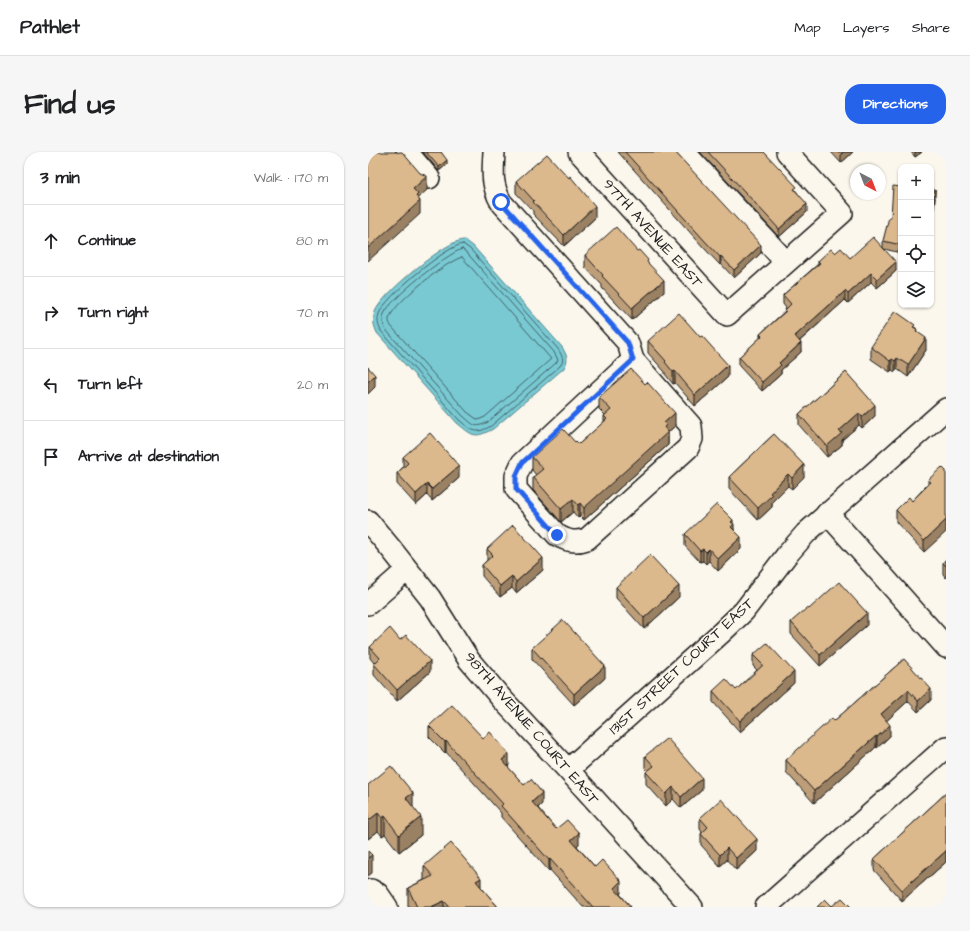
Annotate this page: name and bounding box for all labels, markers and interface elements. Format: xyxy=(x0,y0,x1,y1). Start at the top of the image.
text: Pathlet xyxy=(20,14,80,41)
text: Map xyxy=(794,18,821,38)
text: Layers xyxy=(843,18,890,38)
text: Share xyxy=(912,18,950,38)
button: Directions xyxy=(845,84,946,124)
text: Find us xyxy=(24,85,115,124)
north arrow xyxy=(850,164,886,200)
map controls xyxy=(898,164,934,308)
button: + xyxy=(898,164,934,200)
text: 3 min xyxy=(40,166,80,190)
text: Walk · 170 m xyxy=(254,169,328,187)
street label: 97TH AVENUE EAST xyxy=(598,174,708,293)
route start xyxy=(492,193,510,211)
button: − xyxy=(898,200,934,236)
icon: ahead xyxy=(40,230,62,252)
text: Continue xyxy=(78,230,136,251)
text: 80 m xyxy=(296,232,328,250)
button: locate xyxy=(898,236,934,272)
button: layers xyxy=(898,272,934,308)
icon: right xyxy=(40,302,62,324)
text: Turn right xyxy=(78,302,149,323)
text: 70 m xyxy=(296,304,328,322)
icon: left xyxy=(40,374,62,396)
text: Turn left xyxy=(78,374,142,395)
text: 20 m xyxy=(297,376,328,394)
icon: arrive xyxy=(40,446,62,468)
text: Arrive at destination xyxy=(78,446,219,467)
route end xyxy=(548,526,566,544)
street label: 131ST STREET COURT EAST xyxy=(604,593,759,739)
street label: 98TH AVENUE COURT EAST xyxy=(459,648,604,810)

